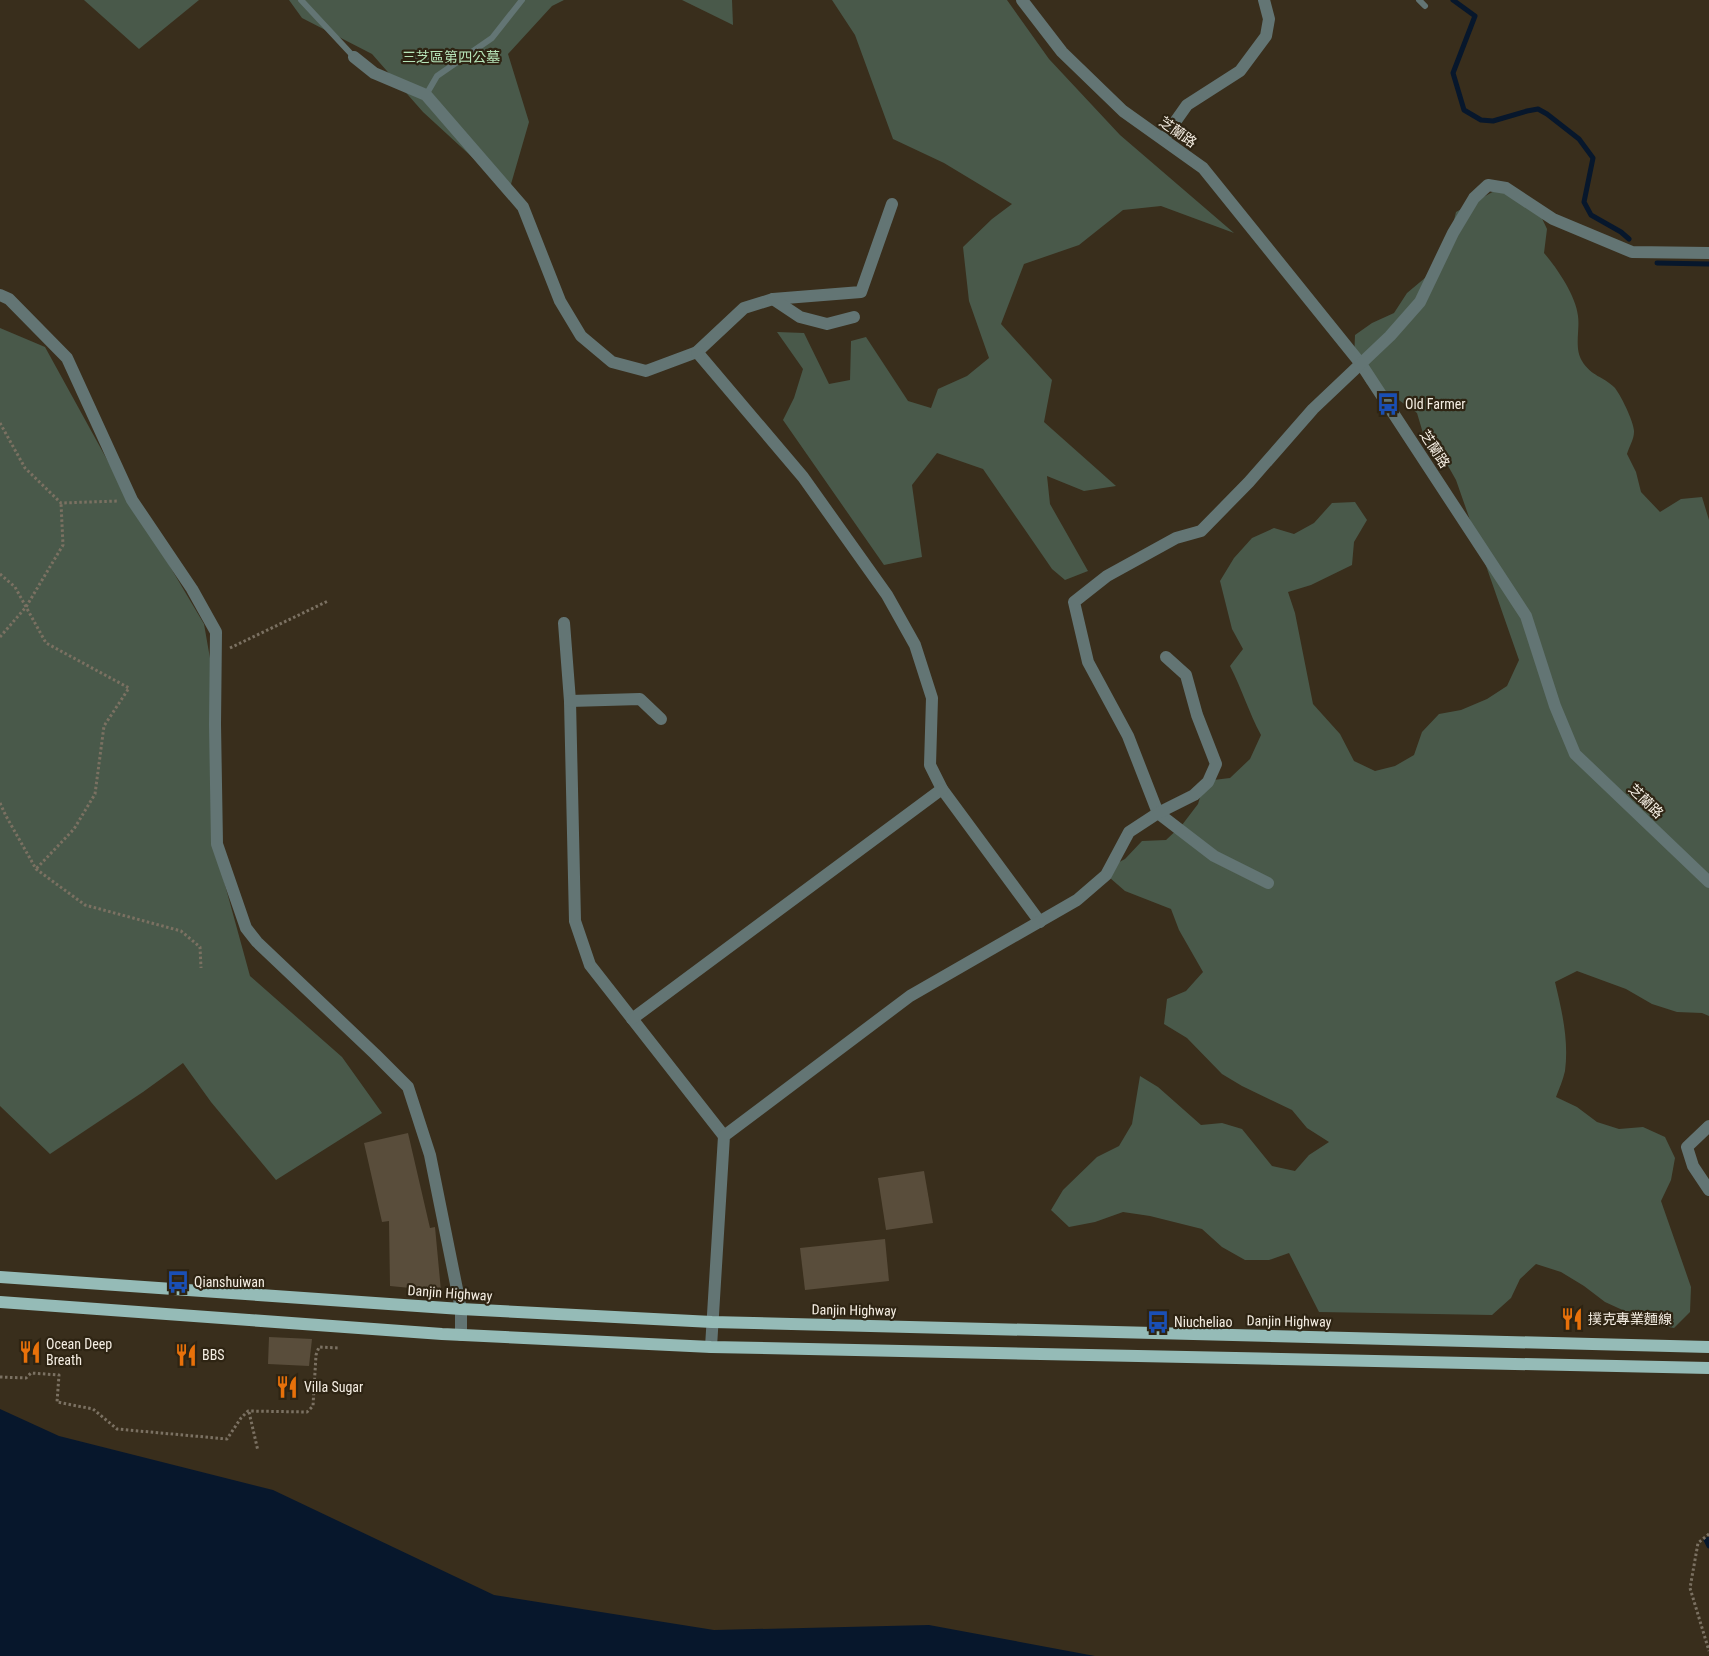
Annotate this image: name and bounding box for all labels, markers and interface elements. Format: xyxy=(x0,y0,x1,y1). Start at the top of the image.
park label: 三芝區第四公墓 xyxy=(402,49,500,65)
street label: 芝蘭路 xyxy=(1156,113,1200,151)
bus stop icon: Old Farmer xyxy=(1375,391,1401,417)
place label: Old Farmer xyxy=(1405,396,1466,412)
street label: 芝蘭路 xyxy=(1417,427,1453,471)
street label: 芝蘭路 xyxy=(1625,781,1667,821)
bus stop icon: Qianshuiwan xyxy=(165,1269,191,1295)
place label: Qianshuiwan xyxy=(194,1274,265,1290)
street label: Danjin Highway xyxy=(407,1282,493,1304)
street label: Danjin Highway xyxy=(811,1301,897,1319)
restaurant icon: 撲克專業麵線 xyxy=(1559,1306,1585,1332)
bus stop icon: Niucheliao xyxy=(1145,1309,1171,1335)
place label: 撲克專業麵線 xyxy=(1588,1311,1672,1327)
street label: Danjin Highway xyxy=(1246,1312,1332,1330)
place label: Niucheliao xyxy=(1174,1314,1233,1330)
place label: Ocean Deep Breath xyxy=(46,1336,112,1368)
restaurant icon: Ocean Deep Breath xyxy=(17,1339,43,1365)
restaurant icon: BBS xyxy=(173,1342,199,1368)
place label: BBS xyxy=(202,1347,225,1363)
restaurant icon: Villa Sugar xyxy=(274,1374,300,1400)
place label: Villa Sugar xyxy=(304,1379,363,1395)

